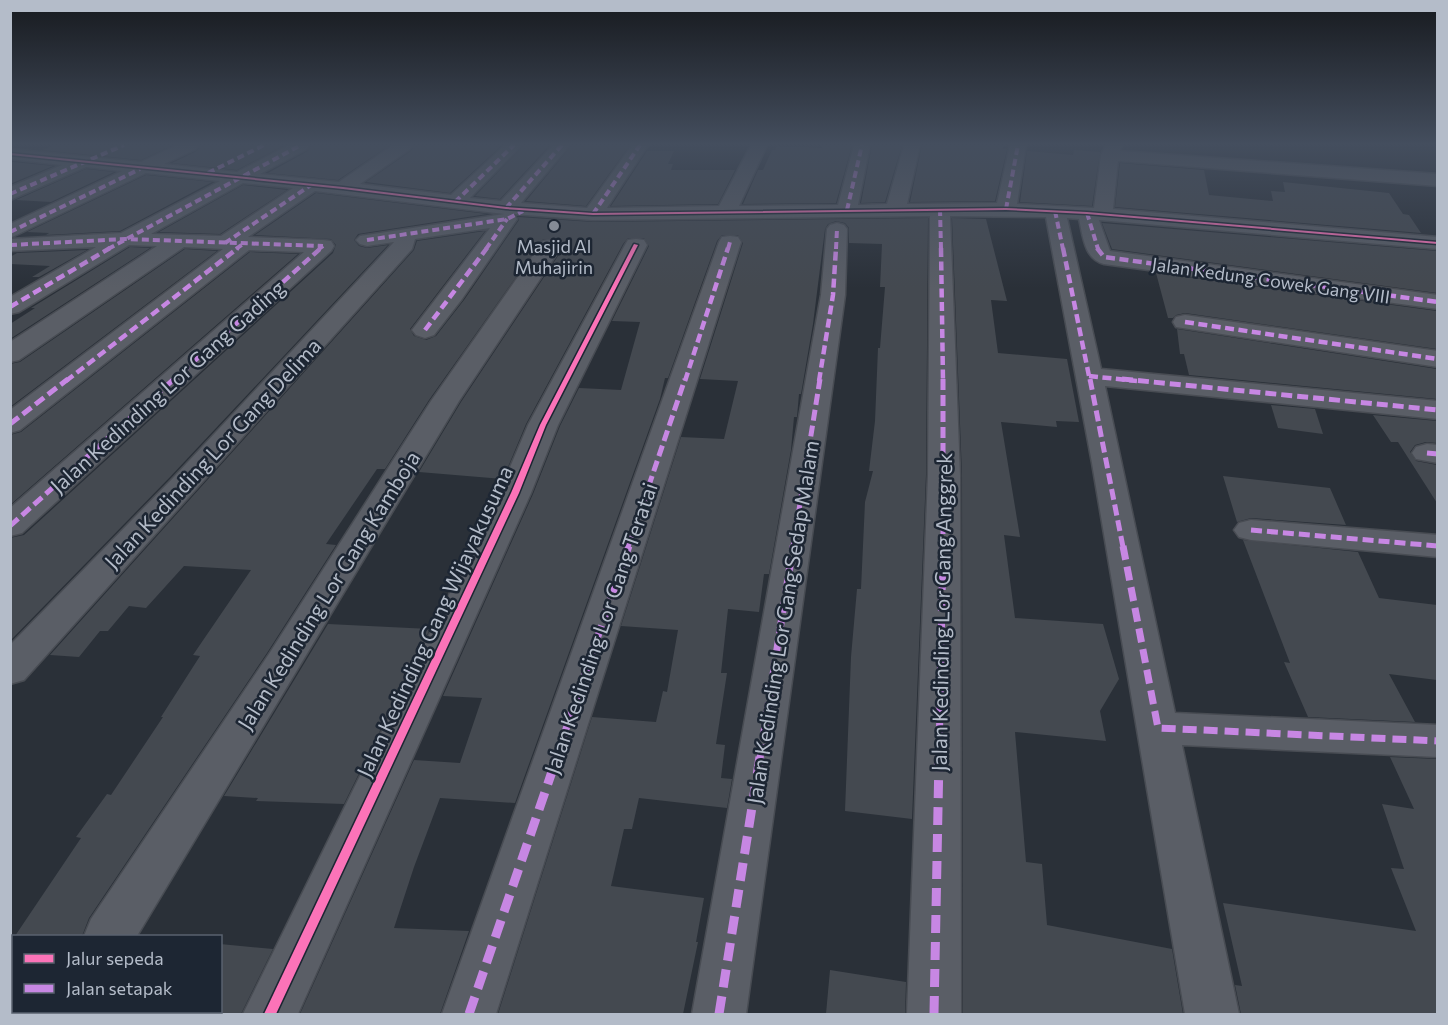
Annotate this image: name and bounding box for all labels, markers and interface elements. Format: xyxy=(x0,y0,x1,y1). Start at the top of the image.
marker: Masjid Al Muhajirin xyxy=(547,219,561,233)
place label: Masjid Al Muhajirin xyxy=(515,235,593,278)
street label: Jalan Kedung Cowek Gang VIII xyxy=(1150,252,1392,308)
street label: Jalan Kedinding Lor Gang Gading xyxy=(45,274,289,498)
street label: Jalan Kedinding Lor Gang Delima xyxy=(99,333,325,573)
street label: Jalan Kedinding Lor Gang Sedap Malam xyxy=(741,438,823,806)
street label: Jalan Kedinding Lor Gang Kamboja xyxy=(232,446,424,734)
street label: Jalan Kedinding Lor Gang Anggrek xyxy=(926,452,956,772)
street label: Jalan Kedinding Gang Wijayakusuma xyxy=(351,461,517,781)
street label: Jalan Kedinding Lor Gang Teratai xyxy=(538,479,662,777)
legend xyxy=(12,935,222,1013)
text: Jalur sepeda xyxy=(66,947,164,969)
text: Jalan setapak xyxy=(66,977,173,999)

